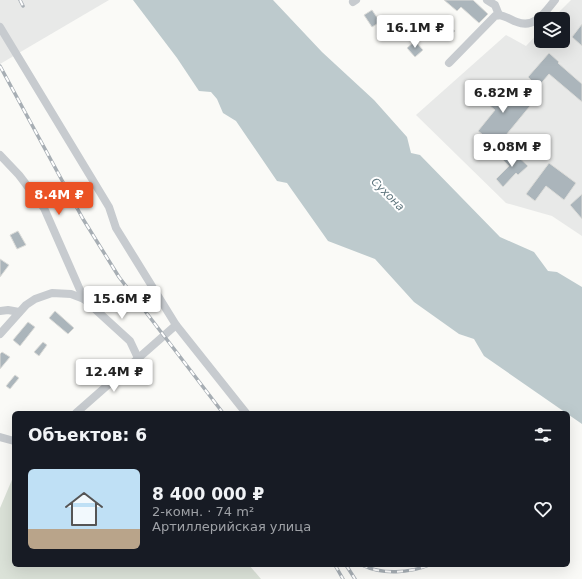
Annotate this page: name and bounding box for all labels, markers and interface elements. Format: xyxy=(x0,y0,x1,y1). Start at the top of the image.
map controls xyxy=(534,12,570,48)
button: layers xyxy=(534,12,570,48)
pin: 16.1M ₽ xyxy=(378,15,452,49)
text: 16.1M ₽ xyxy=(386,20,444,35)
pin: 6.82M ₽ xyxy=(466,80,540,114)
text: 6.82M ₽ xyxy=(474,85,532,100)
pin: 9.08M ₽ xyxy=(475,134,549,168)
text: 9.08M ₽ xyxy=(483,139,541,154)
water label: Сухона xyxy=(368,175,407,214)
pin: 8.4M ₽ xyxy=(26,182,92,216)
text: 8.4M ₽ xyxy=(34,187,84,202)
pin: 15.6M ₽ xyxy=(85,286,159,320)
text: 15.6M ₽ xyxy=(93,291,151,306)
pin: 12.4M ₽ xyxy=(77,359,151,393)
text: 12.4M ₽ xyxy=(85,364,143,379)
icon: filters xyxy=(532,424,554,446)
text: Объектов: 6 xyxy=(28,425,147,445)
text: 8 400 000 ₽ xyxy=(152,484,264,504)
icon: home xyxy=(60,485,108,533)
icon: heart xyxy=(532,498,554,520)
text: 2-комн. · 74 m² xyxy=(152,504,254,519)
text: Артиллерийская улица xyxy=(152,519,311,534)

